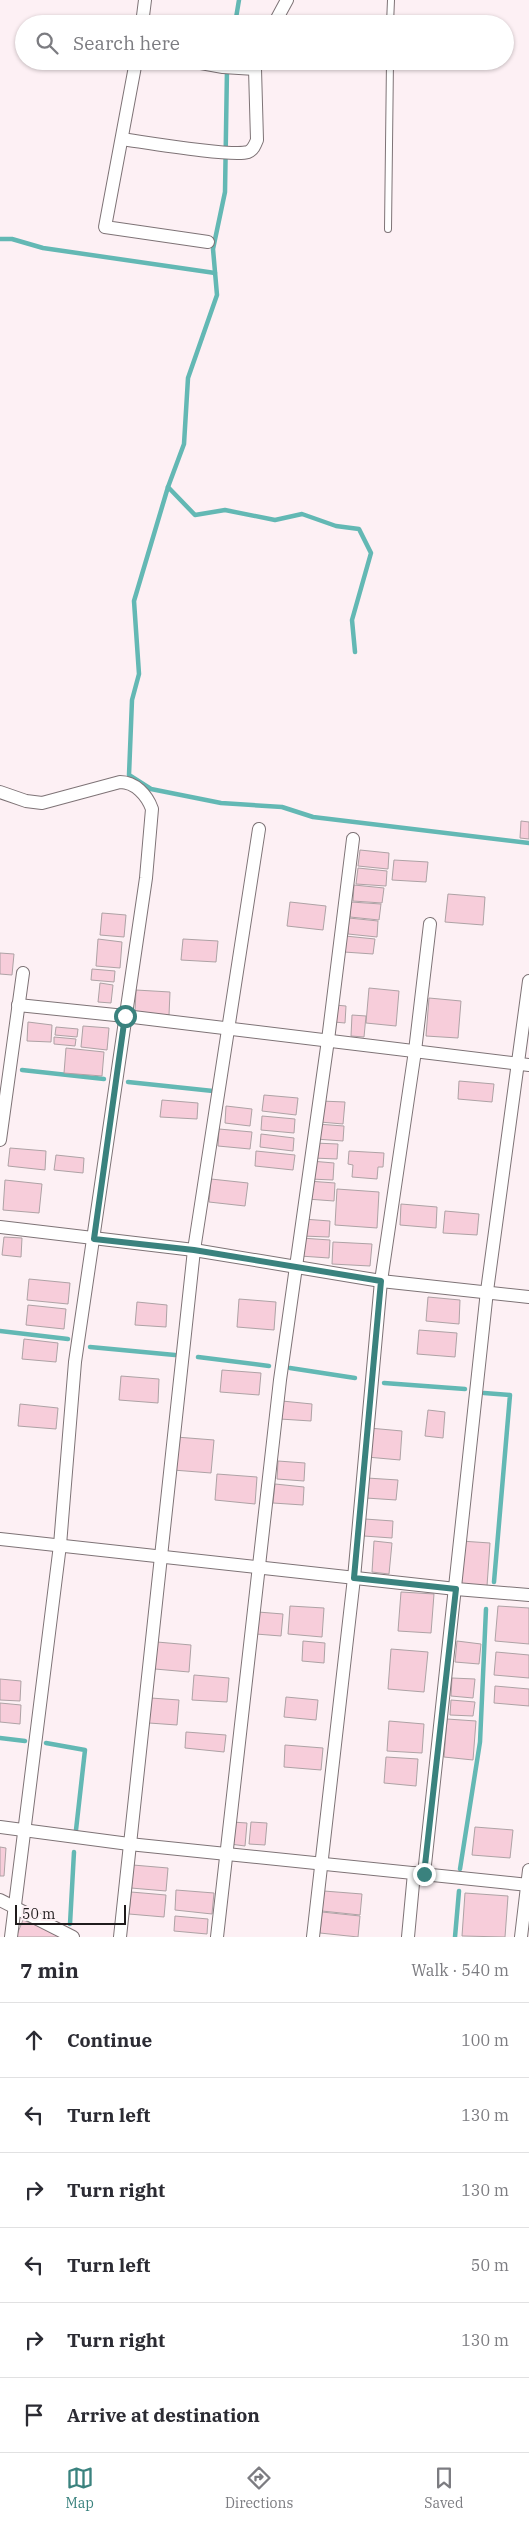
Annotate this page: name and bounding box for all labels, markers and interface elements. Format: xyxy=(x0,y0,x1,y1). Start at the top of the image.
search box xyxy=(15,15,514,70)
icon: search xyxy=(33,29,61,57)
text: Search here xyxy=(73,31,180,55)
route start xyxy=(114,1005,137,1028)
route end xyxy=(413,1863,436,1886)
scale bar xyxy=(15,1902,126,1925)
text: 50 m xyxy=(22,1905,55,1923)
text: 7 min xyxy=(20,1956,79,1984)
text: Walk · 540 m xyxy=(411,1960,509,1980)
icon: ahead xyxy=(20,2026,48,2054)
text: Continue xyxy=(67,2028,152,2052)
text: 100 m xyxy=(461,2030,509,2050)
icon: left xyxy=(20,2101,48,2129)
text: Turn left xyxy=(67,2103,150,2127)
text: 130 m xyxy=(461,2105,509,2125)
icon: right xyxy=(20,2176,48,2204)
text: Turn right xyxy=(67,2178,165,2202)
text: 130 m xyxy=(461,2180,509,2200)
icon: left xyxy=(20,2251,48,2279)
text: Turn left xyxy=(67,2253,150,2277)
text: 50 m xyxy=(471,2255,509,2275)
icon: right xyxy=(20,2326,48,2354)
text: Turn right xyxy=(67,2328,165,2352)
text: 130 m xyxy=(461,2330,509,2350)
icon: arrive xyxy=(20,2401,48,2429)
text: Arrive at destination xyxy=(67,2403,260,2427)
tab: Map xyxy=(66,2464,94,2512)
tab: Directions xyxy=(225,2464,293,2512)
tab: Saved xyxy=(424,2464,463,2512)

